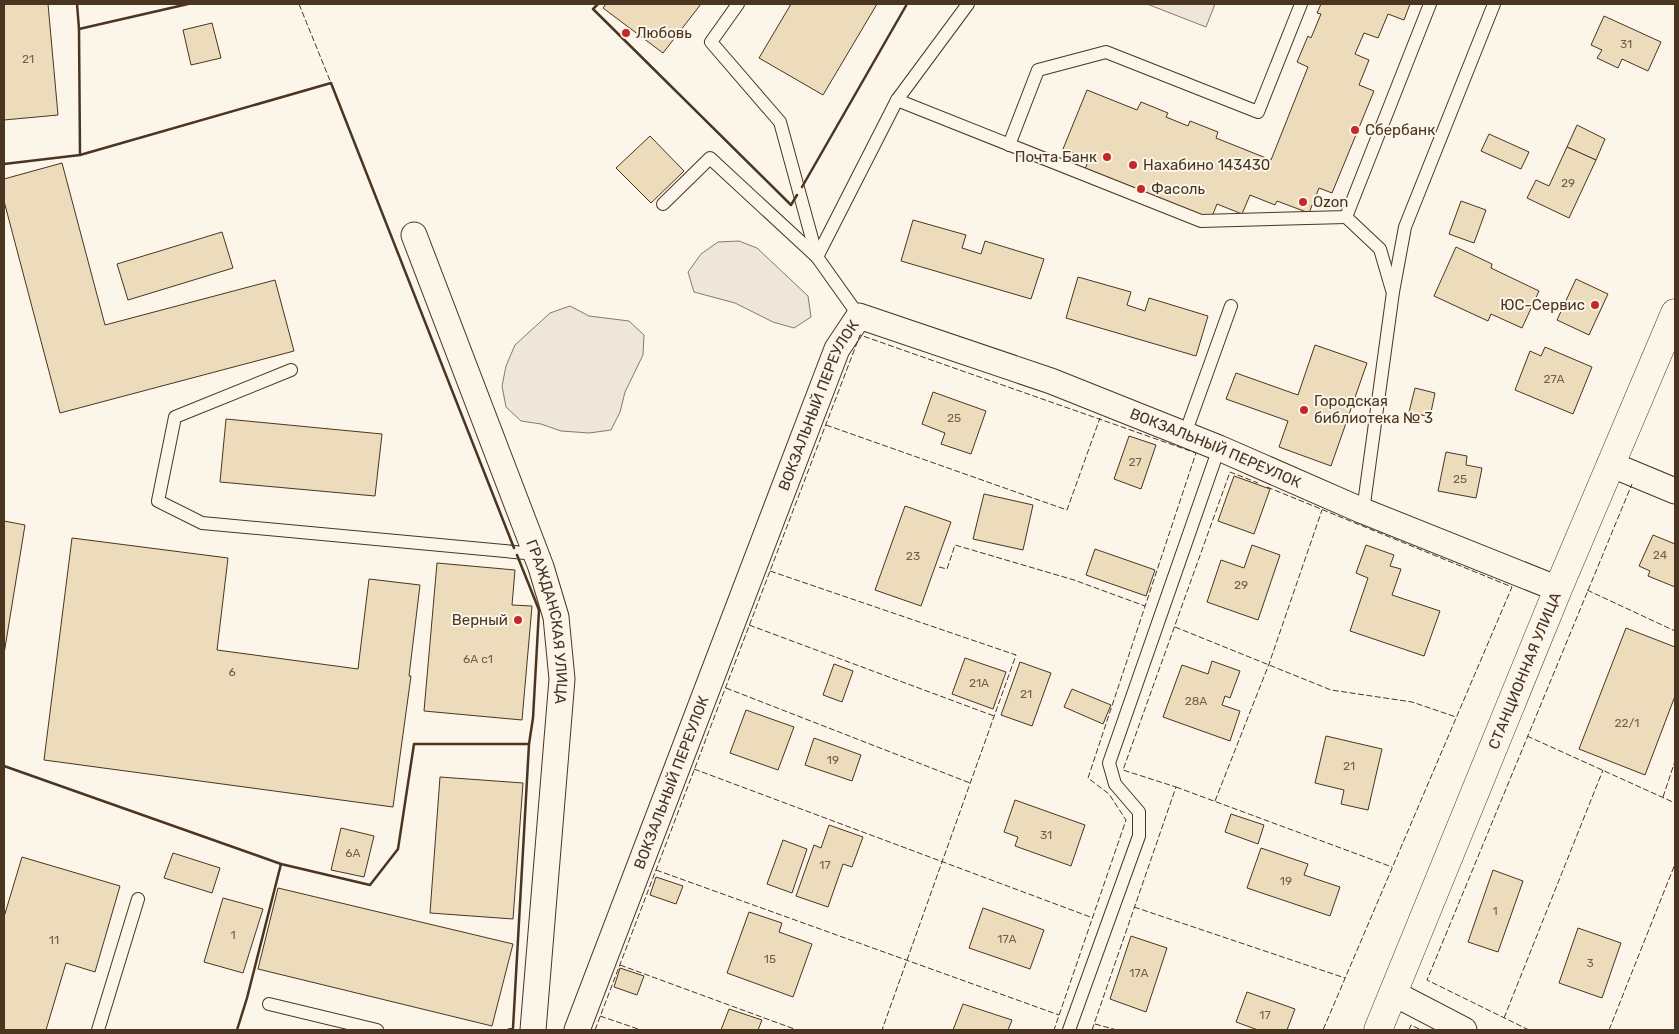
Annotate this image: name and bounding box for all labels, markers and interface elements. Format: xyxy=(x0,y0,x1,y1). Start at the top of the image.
place label: Любовь xyxy=(636,24,692,42)
marker: Любовь xyxy=(620,27,632,39)
house number: 31 xyxy=(1620,37,1632,51)
house number: 21 xyxy=(22,52,34,66)
place label: Сбербанк xyxy=(1365,121,1435,139)
marker: Сбербанк xyxy=(1349,124,1361,136)
place label: Почта Банк xyxy=(1015,148,1097,166)
marker: Почта Банк xyxy=(1101,151,1113,163)
place label: Нахабино 143430 xyxy=(1143,156,1270,174)
marker: Нахабино 143430 xyxy=(1127,159,1139,171)
house number: 29 xyxy=(1561,176,1575,190)
place label: Фасоль xyxy=(1151,180,1206,198)
marker: Фасоль xyxy=(1135,183,1147,195)
place label: Ozon xyxy=(1313,193,1348,211)
marker: Ozon xyxy=(1297,196,1309,208)
place label: ЮС-Сервис xyxy=(1500,296,1585,314)
marker: ЮС-Сервис xyxy=(1589,299,1601,311)
street label: ВОКЗАЛЬНЫЙ ПЕРЕУЛОК xyxy=(775,316,863,493)
house number: 27А xyxy=(1543,372,1565,386)
place label: Городская библиотека № 3 xyxy=(1314,392,1433,427)
street label: ВОКЗАЛЬНЫЙ ПЕРЕУЛОК xyxy=(1127,404,1304,492)
marker: Городская библиотека № 3 xyxy=(1298,404,1310,416)
house number: 25 xyxy=(947,411,961,425)
house number: 27 xyxy=(1128,455,1142,469)
house number: 25 xyxy=(1453,472,1467,486)
street label: ГРАЖДАНСКАЯ УЛИЦА xyxy=(522,537,571,705)
house number: 24 xyxy=(1653,548,1668,562)
house number: 23 xyxy=(906,549,920,563)
house number: 29 xyxy=(1234,578,1248,592)
street label: СТАНЦИОННАЯ УЛИЦА xyxy=(1485,590,1565,752)
place label: Верный xyxy=(452,611,508,629)
marker: Верный xyxy=(512,614,524,626)
house number: 6А с1 xyxy=(463,652,493,666)
house number: 6 xyxy=(228,665,236,679)
house number: 21А xyxy=(969,676,989,690)
house number: 21 xyxy=(1020,687,1032,701)
street label: ВОКЗАЛЬНЫЙ ПЕРЕУЛОК xyxy=(630,693,713,872)
house number: 28А xyxy=(1185,694,1207,708)
house number: 22/1 xyxy=(1615,716,1639,730)
house number: 19 xyxy=(827,753,839,767)
house number: 21 xyxy=(1343,759,1355,773)
house number: 31 xyxy=(1040,828,1052,842)
house number: 6А xyxy=(345,846,361,860)
house number: 17 xyxy=(819,858,831,872)
house number: 19 xyxy=(1280,874,1292,888)
house number: 1 xyxy=(1492,904,1498,918)
house number: 1 xyxy=(230,928,236,942)
house number: 17А xyxy=(997,932,1017,946)
house number: 11 xyxy=(49,933,59,947)
house number: 15 xyxy=(764,952,776,966)
house number: 3 xyxy=(1586,956,1594,970)
house number: 17А xyxy=(1129,966,1149,980)
house number: 17 xyxy=(1259,1008,1271,1022)

